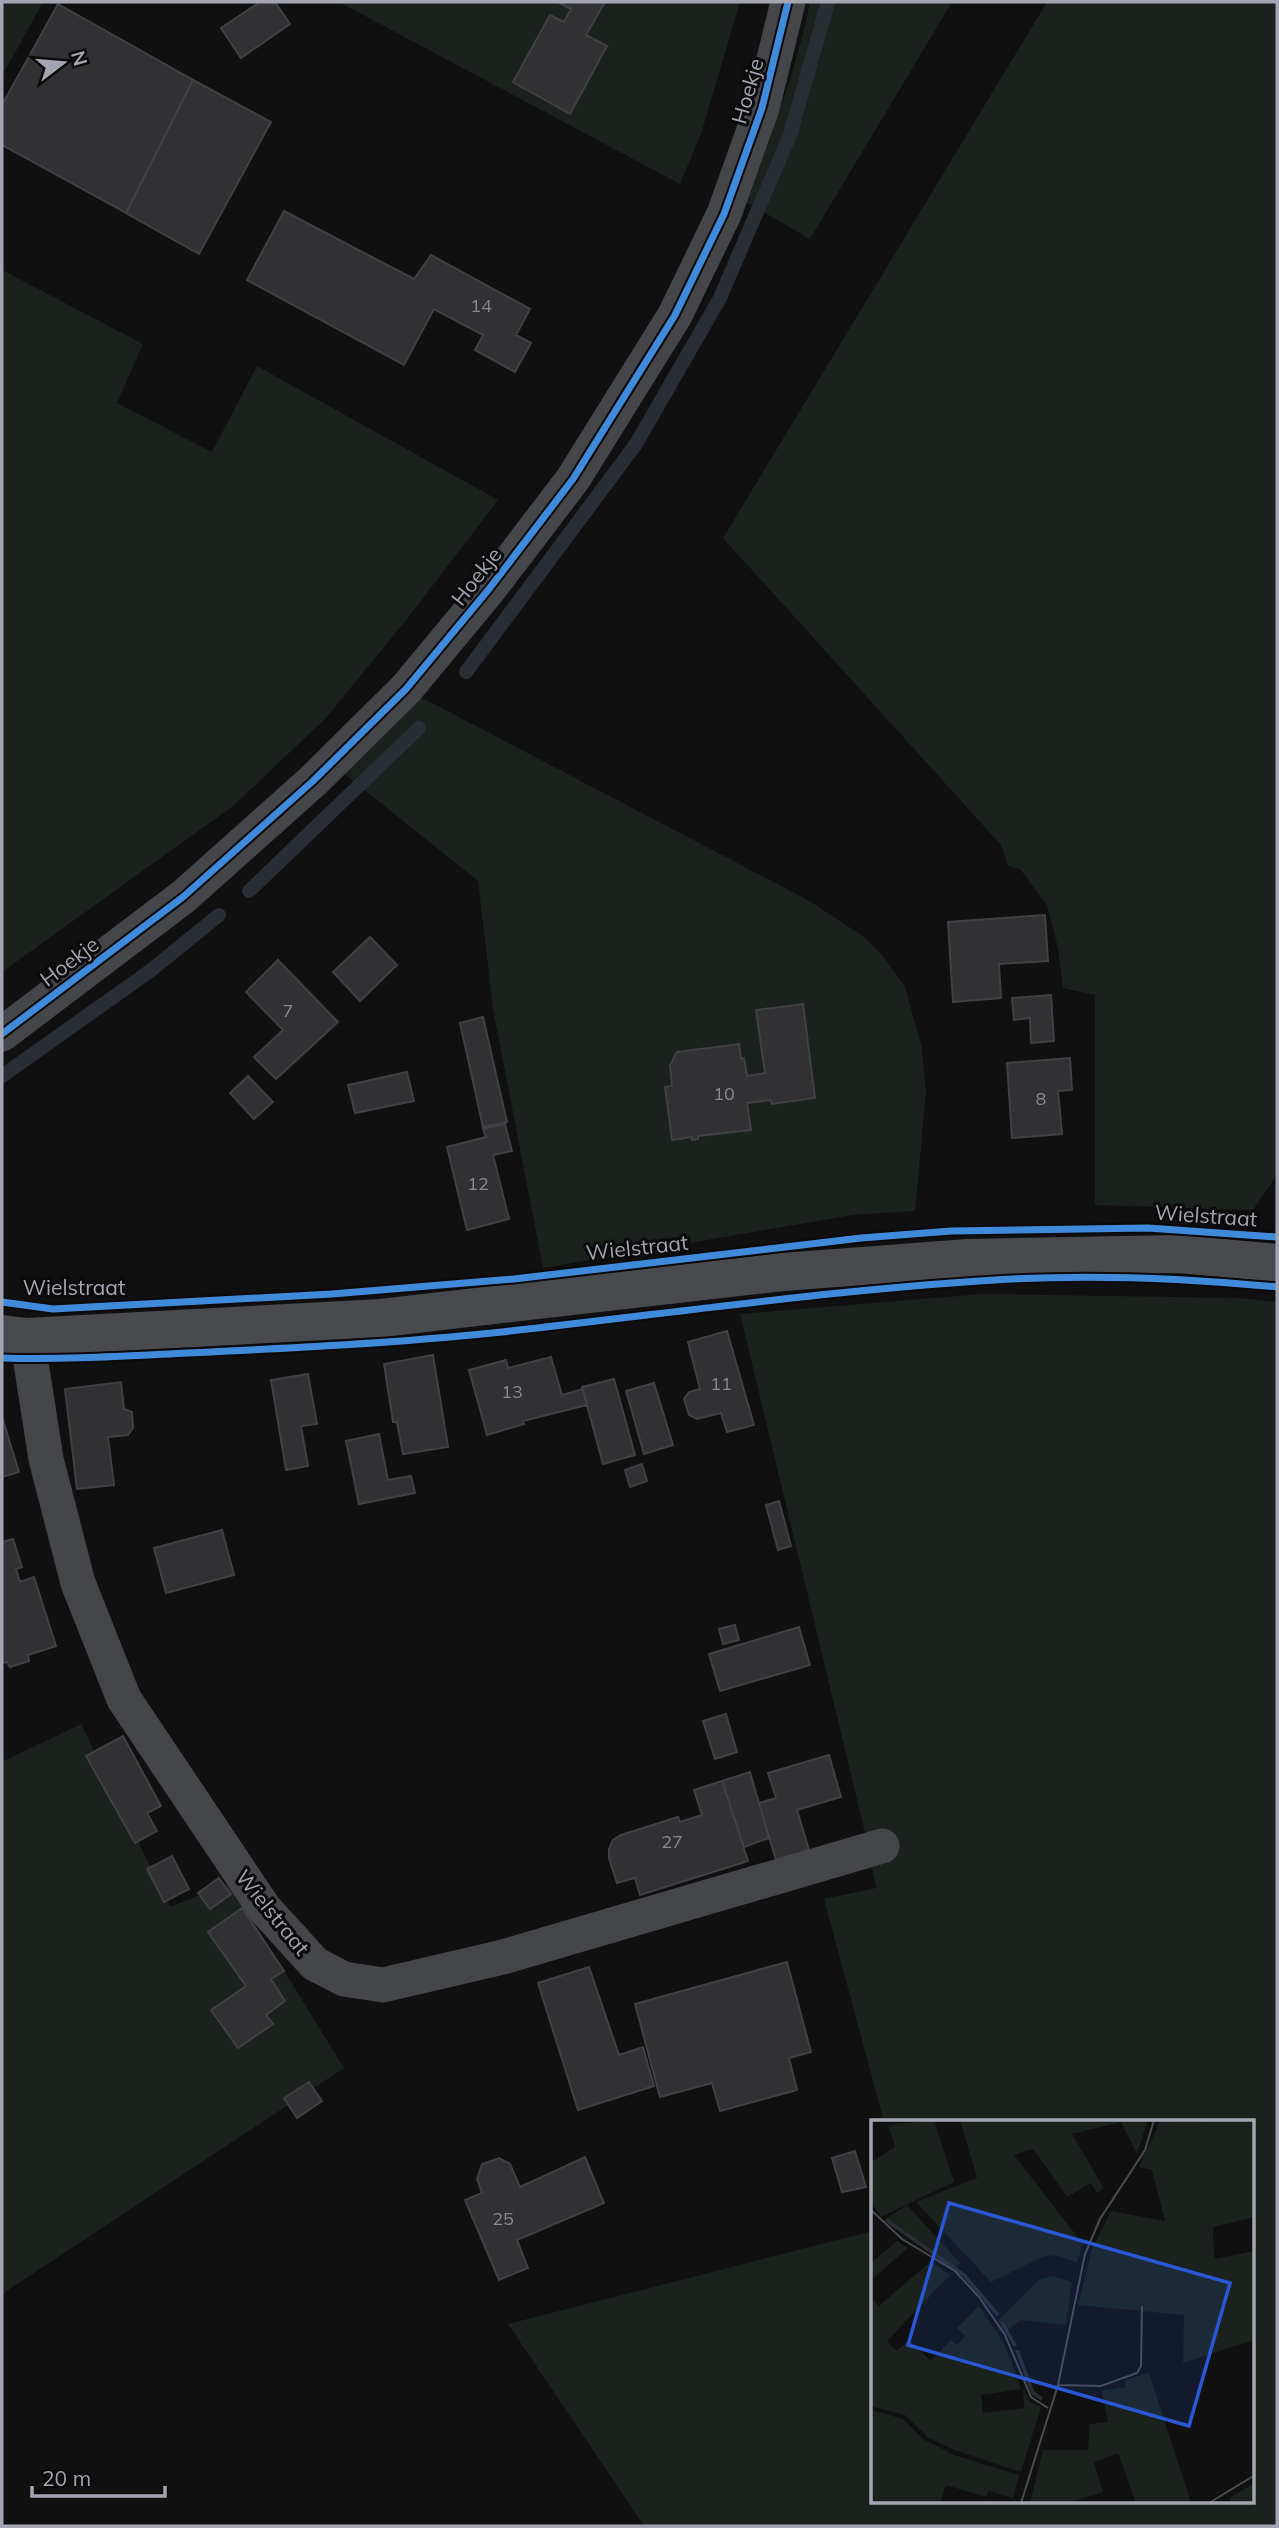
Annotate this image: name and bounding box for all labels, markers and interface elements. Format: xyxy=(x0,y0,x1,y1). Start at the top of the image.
north arrow xyxy=(28,28,98,98)
text: N xyxy=(66,48,93,69)
street label: Hoekje xyxy=(725,55,769,127)
house number: 14 xyxy=(470,294,492,317)
street label: Hoekje xyxy=(445,542,507,610)
street label: Hoekje xyxy=(35,931,103,991)
house number: 7 xyxy=(283,999,293,1022)
house number: 10 xyxy=(713,1082,735,1105)
house number: 8 xyxy=(1036,1087,1046,1110)
house number: 12 xyxy=(467,1172,489,1195)
street label: Wielstraat xyxy=(1154,1198,1258,1232)
street label: Wielstraat xyxy=(585,1229,689,1265)
street label: Wielstraat xyxy=(23,1274,125,1300)
house number: 11 xyxy=(710,1372,732,1395)
house number: 13 xyxy=(501,1380,523,1403)
house number: 27 xyxy=(661,1830,683,1853)
street label: Wielstraat xyxy=(231,1864,315,1960)
inset map xyxy=(871,2120,1254,2504)
house number: 25 xyxy=(492,2207,514,2230)
scale bar xyxy=(32,2454,164,2498)
text: 20 m xyxy=(42,2465,91,2491)

